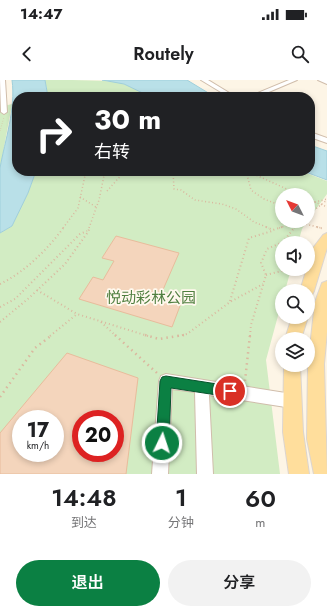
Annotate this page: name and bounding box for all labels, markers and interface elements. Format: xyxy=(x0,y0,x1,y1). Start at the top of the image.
text: 14:47 xyxy=(20,3,62,25)
text: Routely xyxy=(133,41,194,67)
icon: back xyxy=(16,43,38,65)
icon: search xyxy=(289,43,311,65)
text: 30 m xyxy=(94,99,161,140)
icon: right xyxy=(28,108,80,160)
text: 右转 xyxy=(94,139,130,165)
north arrow xyxy=(275,188,315,228)
map controls xyxy=(275,188,315,372)
button: sound xyxy=(275,236,315,276)
button: search xyxy=(275,284,315,324)
park label: 悦动彩林公园 xyxy=(106,287,196,309)
button: layers xyxy=(275,332,315,372)
pin xyxy=(213,374,247,408)
icon: arrive xyxy=(219,380,241,402)
speed limit sign: 20 xyxy=(72,410,124,462)
text: 17 xyxy=(27,416,49,445)
position arrow xyxy=(141,422,183,464)
text: km/h xyxy=(27,438,49,453)
text: 14:48 xyxy=(51,480,117,515)
text: 1 xyxy=(175,480,187,515)
text: 60 xyxy=(245,481,276,516)
text: 到达 xyxy=(71,513,97,532)
text: 分钟 xyxy=(168,513,194,532)
text: m xyxy=(255,513,265,532)
button: 退出 xyxy=(16,560,160,606)
button: 分享 xyxy=(168,560,311,606)

